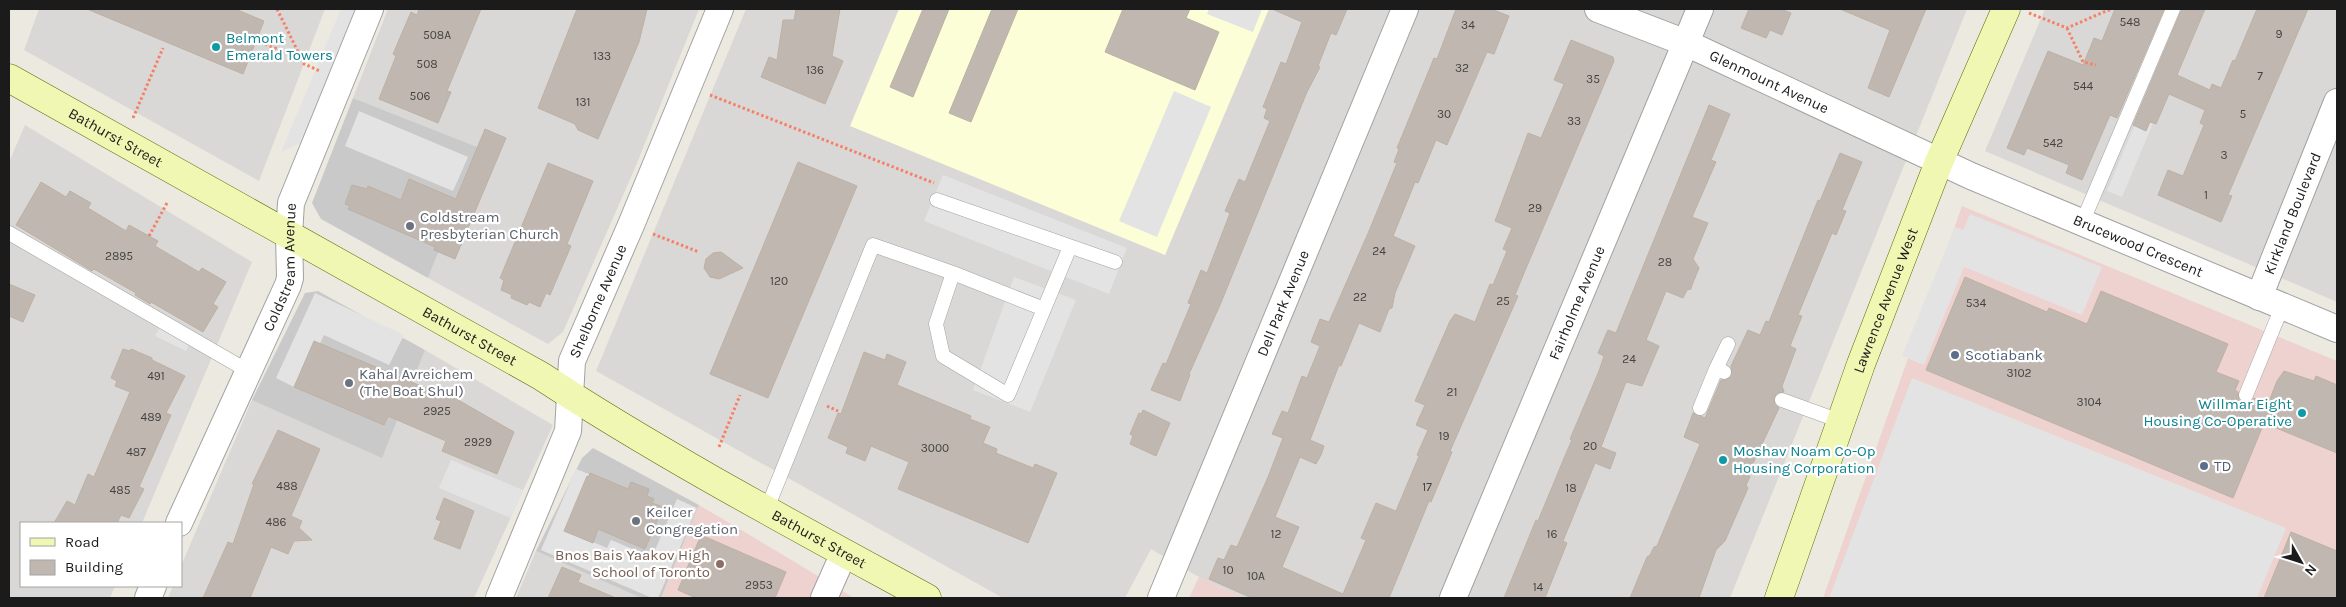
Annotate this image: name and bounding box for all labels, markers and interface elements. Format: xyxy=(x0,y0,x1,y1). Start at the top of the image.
house number: 548 xyxy=(2120,15,2140,29)
house number: 34 xyxy=(1461,18,1475,32)
house number: 9 xyxy=(2276,27,2283,41)
house number: 508A xyxy=(423,28,451,42)
place label: Belmont Emerald Towers xyxy=(226,29,333,64)
marker: Belmont Emerald Towers xyxy=(210,41,222,53)
street label: Glenmount Avenue xyxy=(1707,46,1832,117)
house number: 133 xyxy=(593,49,611,63)
house number: 508 xyxy=(416,57,438,71)
house number: 32 xyxy=(1455,61,1469,75)
house number: 136 xyxy=(806,63,824,77)
house number: 7 xyxy=(2257,69,2263,83)
house number: 35 xyxy=(1586,72,1600,86)
house number: 544 xyxy=(2073,79,2093,93)
house number: 506 xyxy=(410,89,431,103)
house number: 131 xyxy=(575,95,591,109)
street label: Bathurst Street xyxy=(65,104,166,171)
house number: 30 xyxy=(1437,107,1451,121)
house number: 5 xyxy=(2240,107,2247,121)
house number: 33 xyxy=(1567,114,1581,128)
house number: 542 xyxy=(2043,136,2063,150)
house number: 3 xyxy=(2220,148,2228,162)
street label: Kirkland Boulevard xyxy=(2260,150,2325,277)
house number: 1 xyxy=(2204,188,2208,202)
house number: 29 xyxy=(1528,201,1542,215)
street label: Coldstream Avenue xyxy=(259,202,300,334)
place label: Coldstream Presbyterian Church xyxy=(420,208,559,243)
street label: Brucewood Crescent xyxy=(2070,211,2206,281)
marker: Coldstream Presbyterian Church xyxy=(404,220,416,232)
street label: Lawrence Avenue West xyxy=(1849,225,1922,376)
street label: Shelborne Avenue xyxy=(565,242,631,361)
street label: Fairholme Avenue xyxy=(1545,243,1609,363)
house number: 24 xyxy=(1372,244,1386,258)
street label: Dell Park Avenue xyxy=(1253,248,1313,359)
house number: 2895 xyxy=(105,249,133,263)
house number: 28 xyxy=(1658,255,1672,269)
house number: 120 xyxy=(770,274,788,288)
house number: 22 xyxy=(1353,290,1367,304)
house number: 25 xyxy=(1496,294,1510,308)
house number: 534 xyxy=(1966,296,1987,310)
street label: Bathurst Street xyxy=(419,302,520,370)
place label: Scotiabank xyxy=(1965,346,2043,364)
marker: Scotiabank xyxy=(1949,349,1961,361)
house number: 24 xyxy=(1622,352,1636,366)
place label: Kahal Avreichem (The Boat Shul) xyxy=(359,365,473,400)
house number: 3102 xyxy=(2006,366,2032,380)
house number: 491 xyxy=(147,369,165,383)
marker: Kahal Avreichem (The Boat Shul) xyxy=(343,377,355,389)
house number: 21 xyxy=(1447,385,1457,399)
house number: 3104 xyxy=(2077,395,2102,409)
place label: Willmar Eight Housing Co-Operative xyxy=(2143,395,2292,430)
house number: 2925 xyxy=(423,404,451,418)
marker: Willmar Eight Housing Co-Operative xyxy=(2296,407,2308,419)
house number: 489 xyxy=(140,410,162,424)
house number: 19 xyxy=(1439,429,1449,443)
house number: 2929 xyxy=(464,435,492,449)
house number: 20 xyxy=(1583,439,1597,453)
house number: 3000 xyxy=(921,441,949,455)
place label: Moshav Noam Co-Op Housing Corporation xyxy=(1733,442,1876,477)
house number: 487 xyxy=(126,445,146,459)
marker: Moshav Noam Co-Op Housing Corporation xyxy=(1717,454,1729,466)
place label: TD xyxy=(2214,457,2231,475)
marker: TD xyxy=(2198,460,2210,472)
house number: 488 xyxy=(276,479,298,493)
house number: 17 xyxy=(1422,480,1432,494)
house number: 18 xyxy=(1565,481,1577,495)
house number: 485 xyxy=(110,483,131,497)
place label: Keilcer Congregation xyxy=(646,503,738,538)
street label: Bathurst Street xyxy=(768,506,870,572)
house number: 486 xyxy=(266,515,287,529)
marker: Keilcer Congregation xyxy=(630,515,642,527)
legend xyxy=(20,522,182,587)
house number: 12 xyxy=(1271,527,1282,541)
house number: 16 xyxy=(1547,527,1558,541)
text: Road xyxy=(65,533,100,551)
north arrow xyxy=(2276,537,2326,587)
place label: Bnos Bais Yaakov High School of Toronto xyxy=(555,546,710,581)
text: Building xyxy=(65,558,123,576)
marker: Bnos Bais Yaakov High School of Toronto xyxy=(714,558,726,570)
text: N xyxy=(2301,561,2320,579)
house number: 10 xyxy=(1222,563,1234,577)
house number: 10A xyxy=(1247,569,1265,583)
house number: 2953 xyxy=(745,578,773,592)
house number: 14 xyxy=(1533,580,1544,594)

